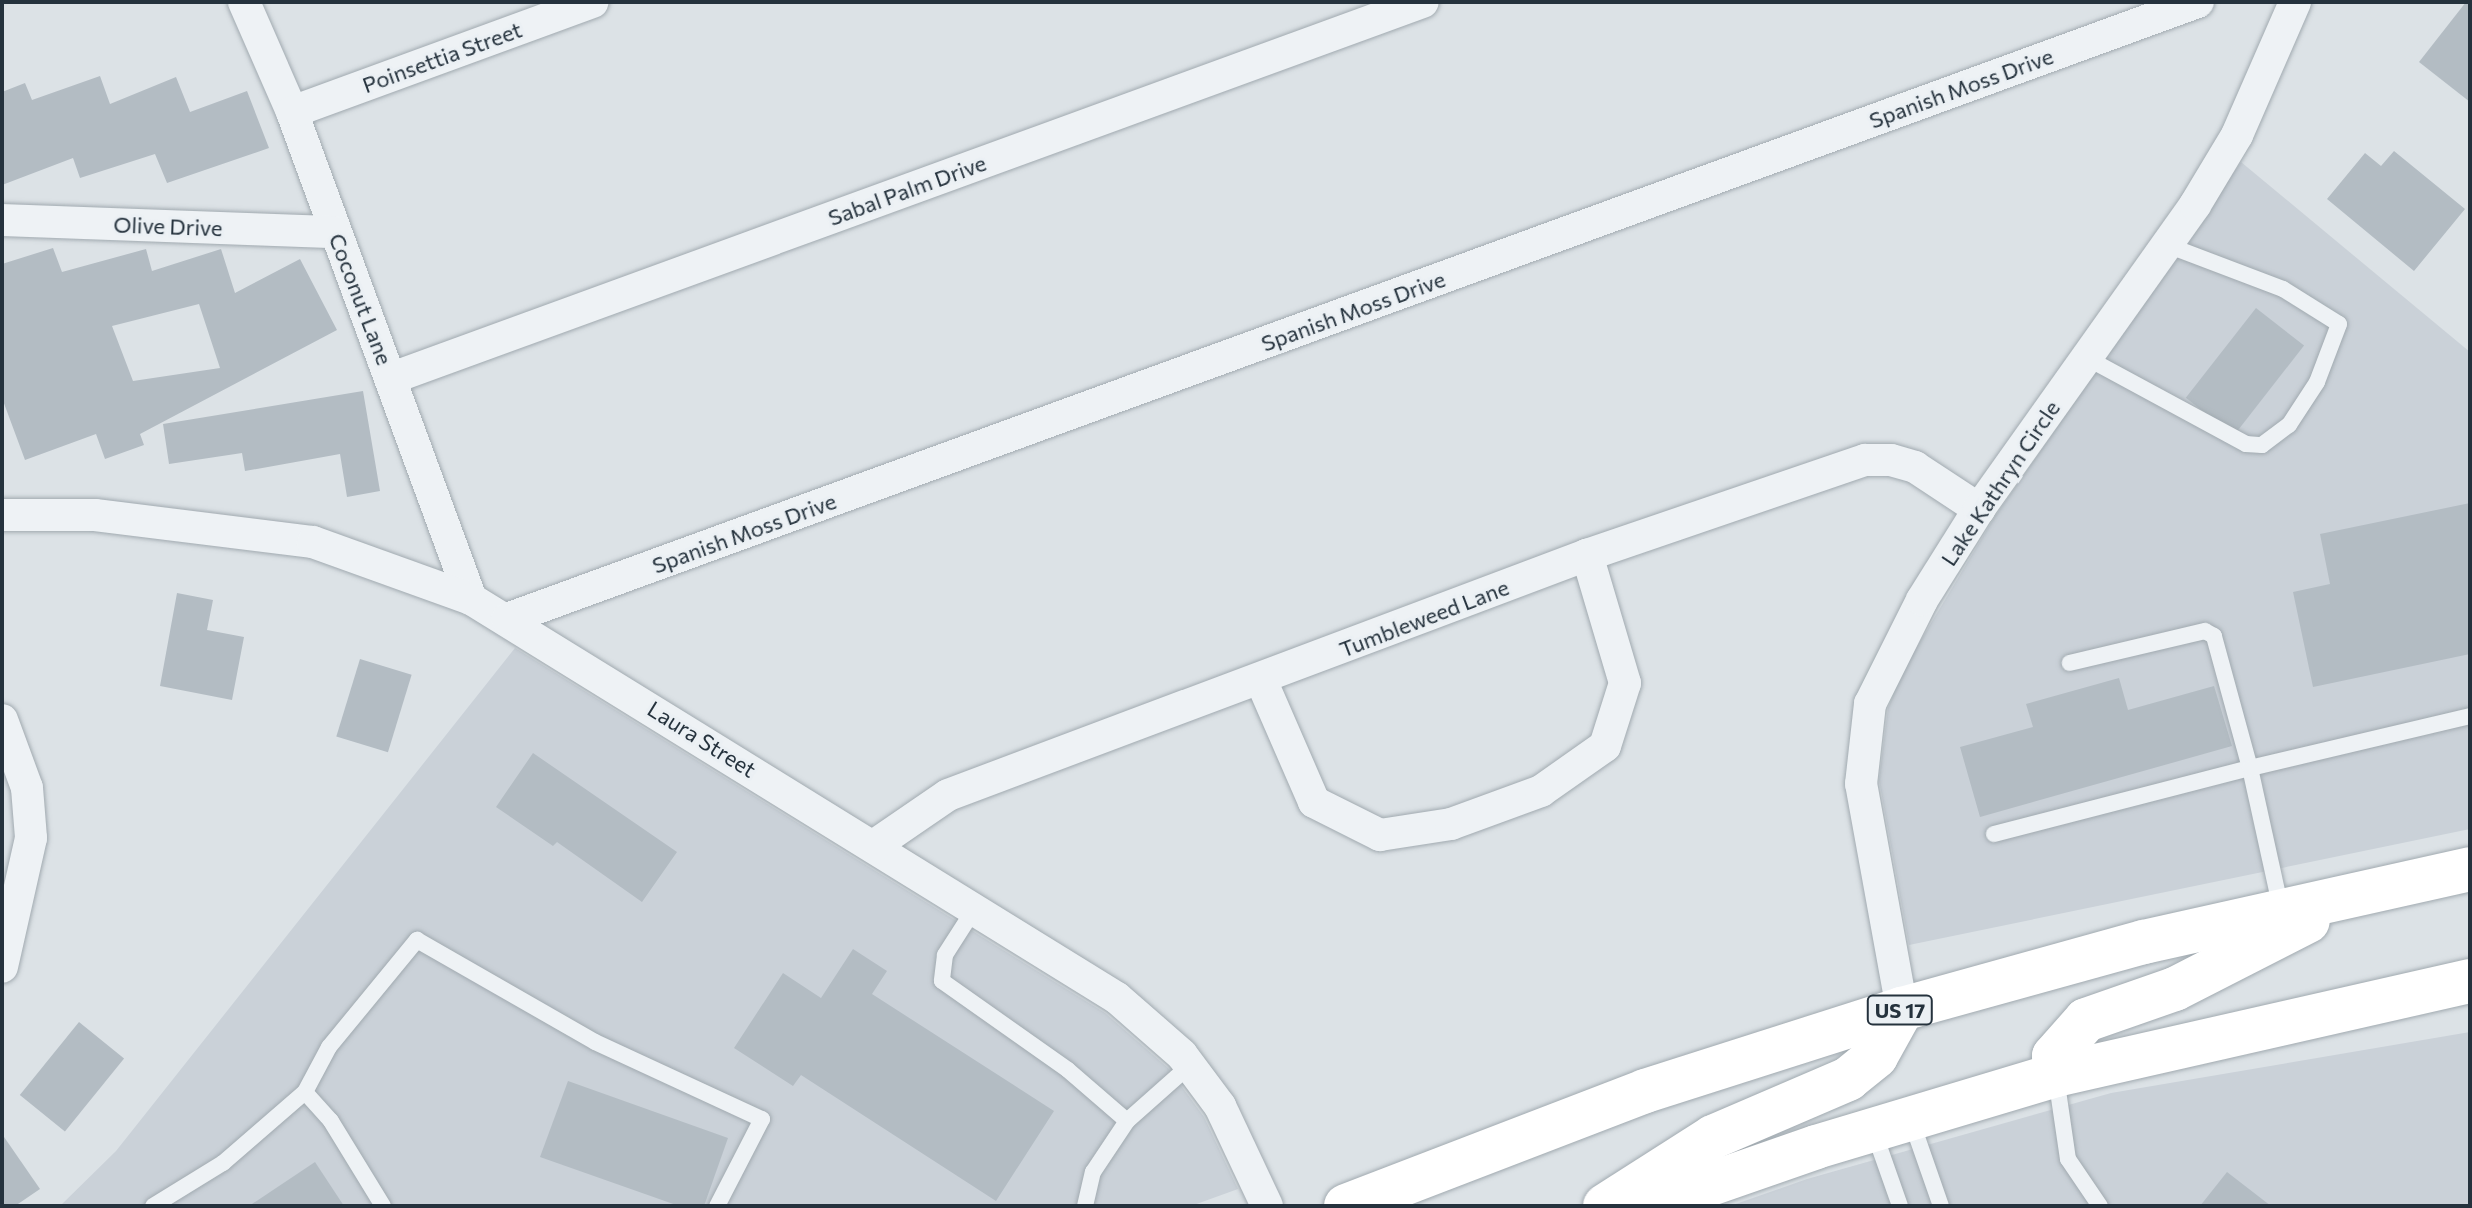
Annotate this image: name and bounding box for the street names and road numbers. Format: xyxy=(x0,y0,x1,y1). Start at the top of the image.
street label: Poinsettia Street xyxy=(359,16,525,98)
street label: Spanish Moss Drive xyxy=(1865,42,2057,134)
street label: Sabal Palm Drive xyxy=(824,149,990,231)
street label: Olive Drive xyxy=(113,211,223,241)
street label: Coconut Lane xyxy=(324,230,398,368)
street label: Spanish Moss Drive xyxy=(1257,265,1449,357)
street label: Lake Kathryn Circle xyxy=(1935,395,2065,571)
street label: Spanish Moss Drive xyxy=(648,487,840,579)
street label: Tumbleweed Lane xyxy=(1336,574,1512,662)
street label: Laura Street xyxy=(643,695,761,783)
road number: US 17 xyxy=(1866,994,1934,1026)

